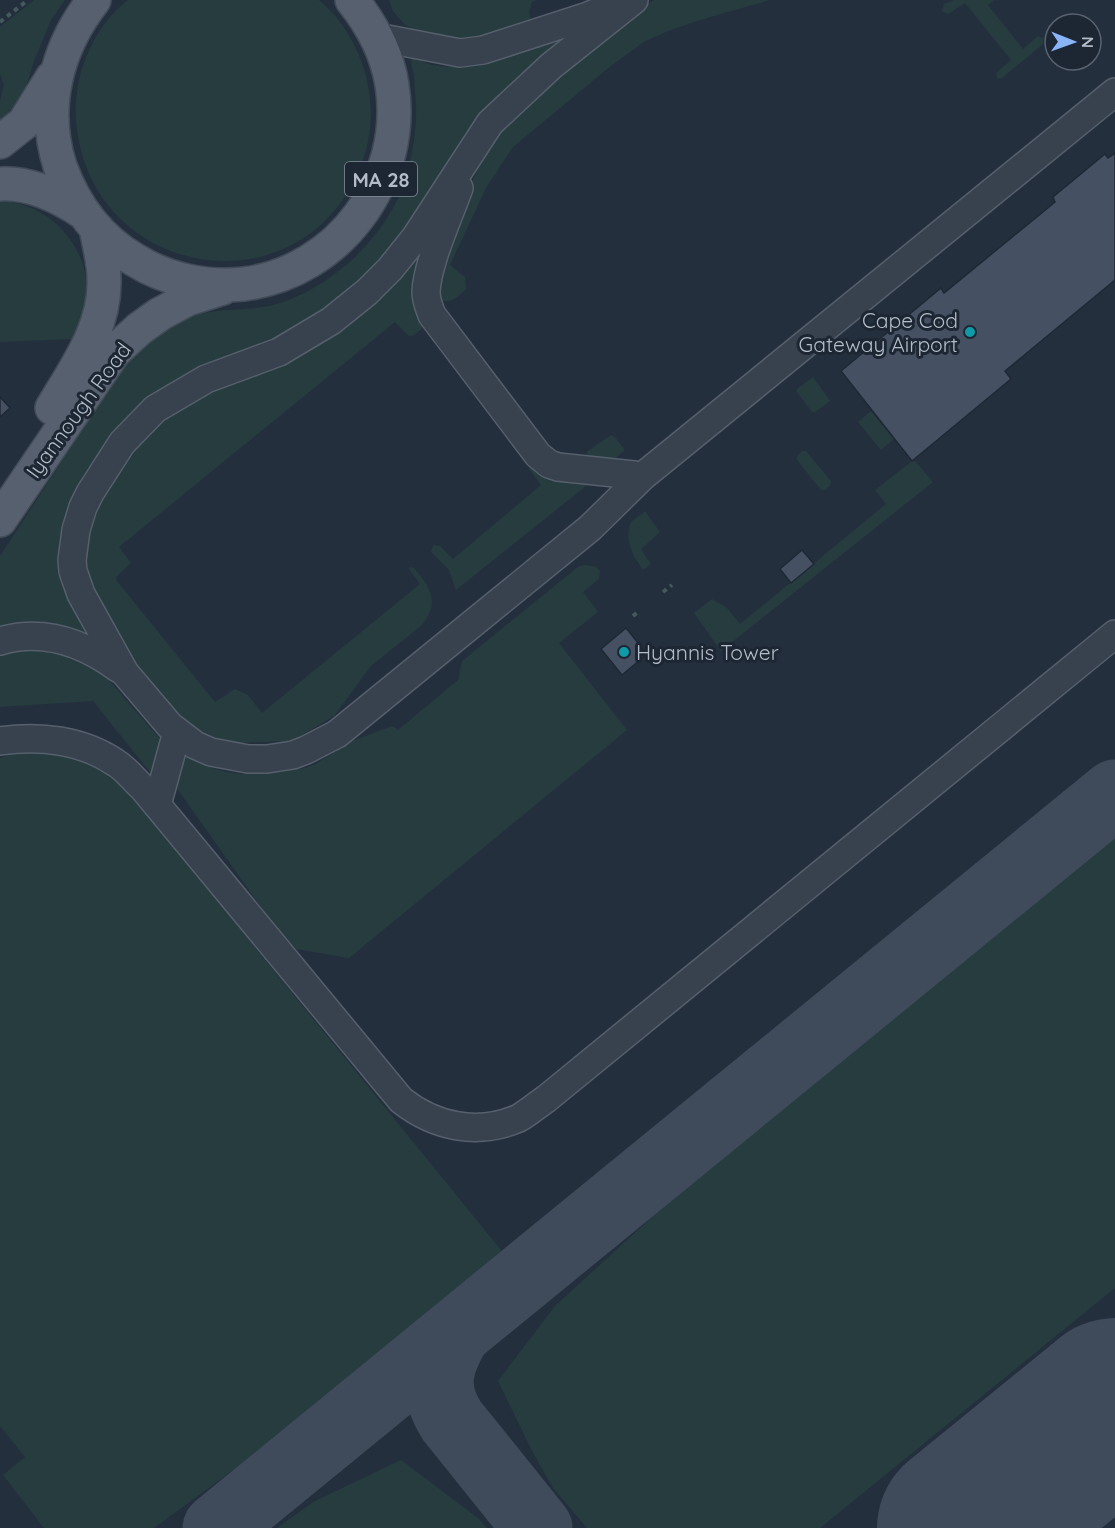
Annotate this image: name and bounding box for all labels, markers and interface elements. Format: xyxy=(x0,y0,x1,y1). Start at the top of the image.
north arrow xyxy=(1043,12,1103,72)
text: N xyxy=(1078,36,1098,48)
road number: MA 28 xyxy=(345,162,417,196)
place label: Cape Cod Gateway Airport xyxy=(798,307,958,357)
marker: Cape Cod Gateway Airport xyxy=(963,325,977,339)
street label: Iyannough Road xyxy=(20,337,136,483)
place label: Hyannis Tower xyxy=(636,639,779,665)
marker: Hyannis Tower xyxy=(617,645,631,659)

